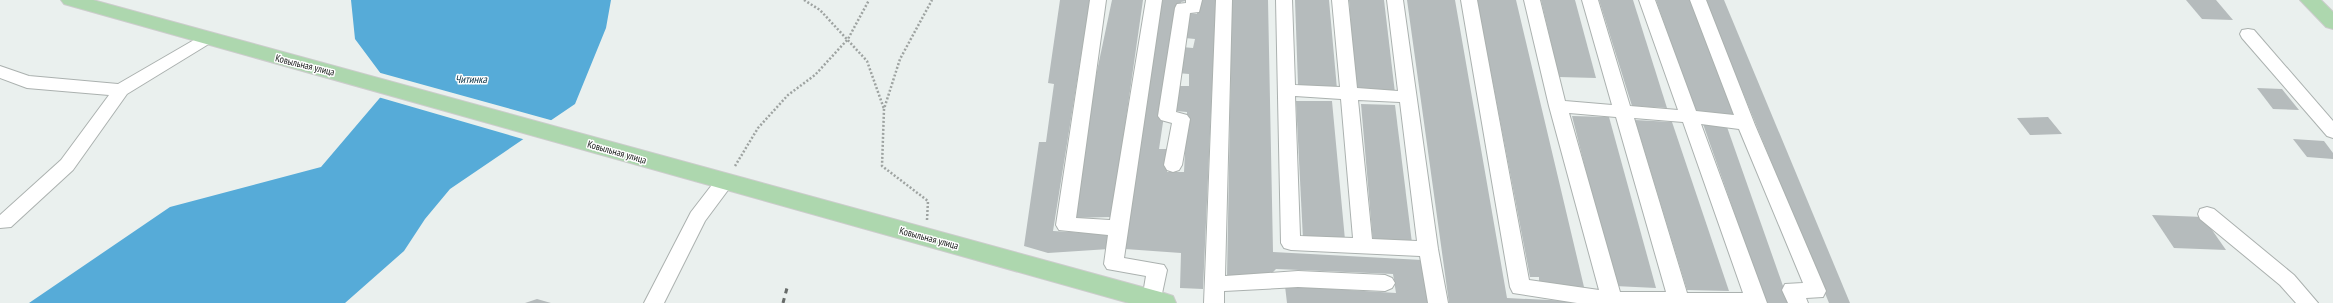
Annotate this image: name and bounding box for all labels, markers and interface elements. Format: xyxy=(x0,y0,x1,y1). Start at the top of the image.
street label: Ковыльная улица xyxy=(274,51,336,79)
water label: Читинка xyxy=(455,72,488,86)
street label: Ковыльная улица xyxy=(586,137,648,167)
street label: Ковыльная улица xyxy=(898,224,960,252)

